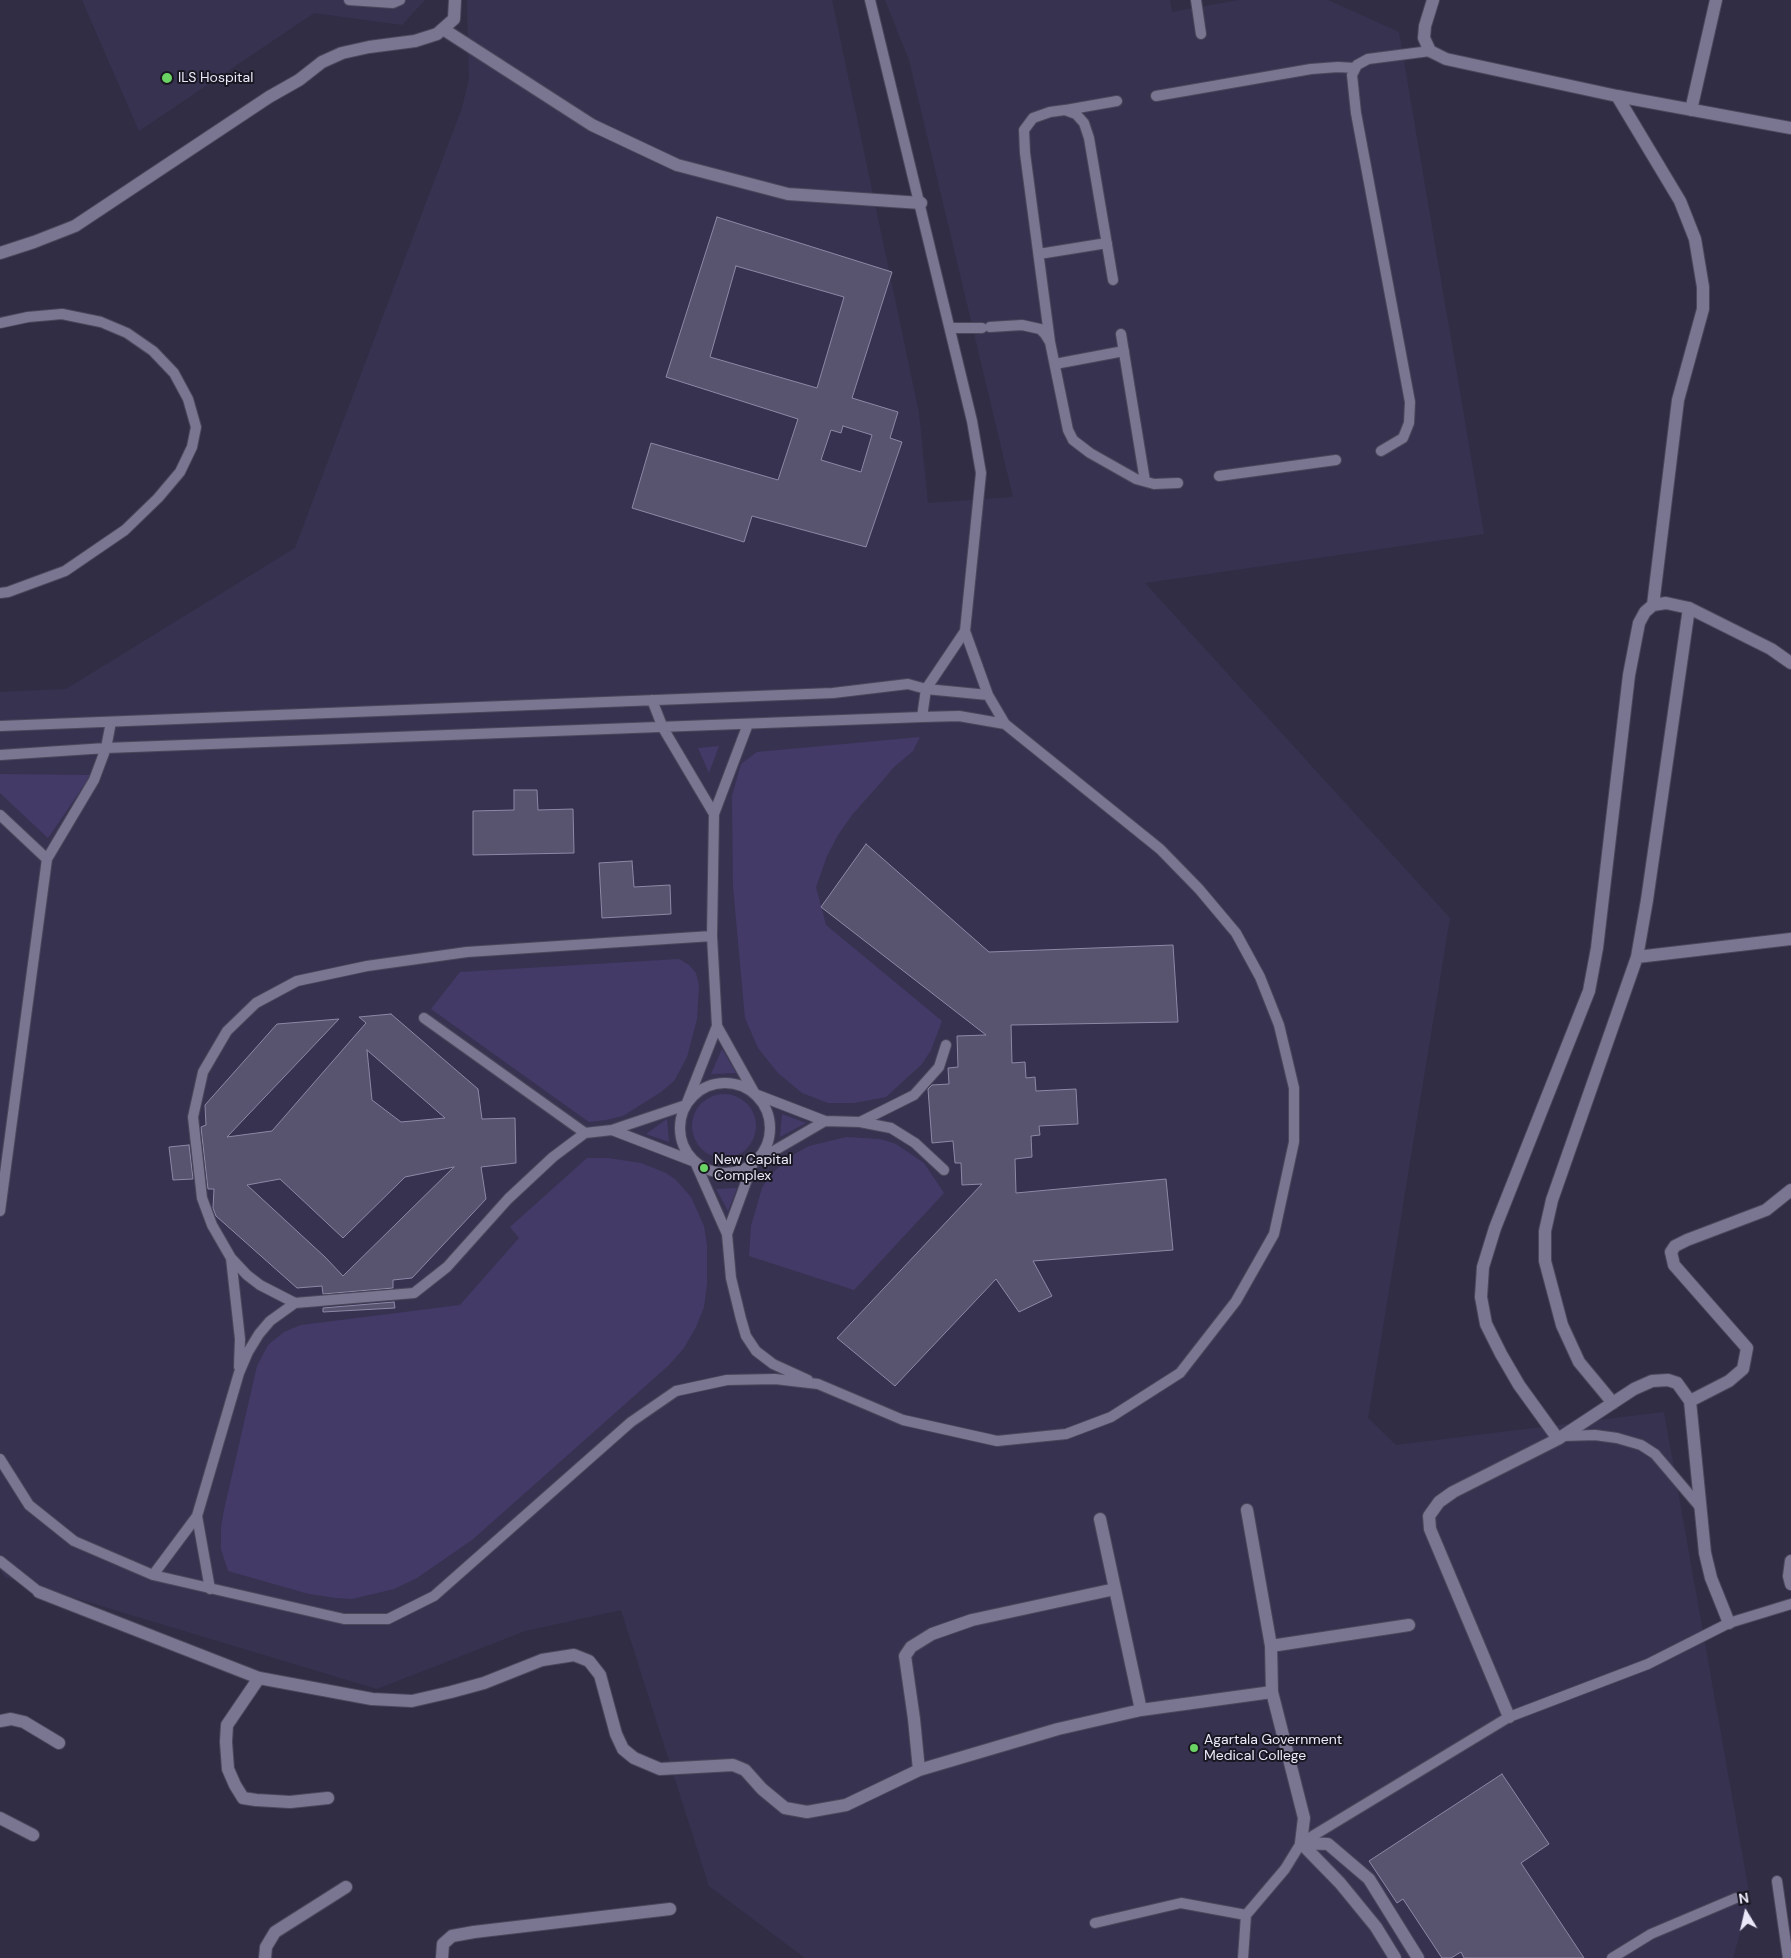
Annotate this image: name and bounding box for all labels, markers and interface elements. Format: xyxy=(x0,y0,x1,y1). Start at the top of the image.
place label: ILS Hospital xyxy=(178,70,253,86)
marker: ILS Hospital xyxy=(160,71,174,85)
place label: New Capital Complex xyxy=(714,1152,792,1184)
marker: New Capital Complex xyxy=(698,1162,710,1174)
place label: Agartala Government Medical College xyxy=(1204,1732,1342,1764)
marker: Agartala Government Medical College xyxy=(1188,1742,1200,1754)
north arrow xyxy=(1721,1888,1771,1938)
text: N xyxy=(1737,1888,1750,1908)

